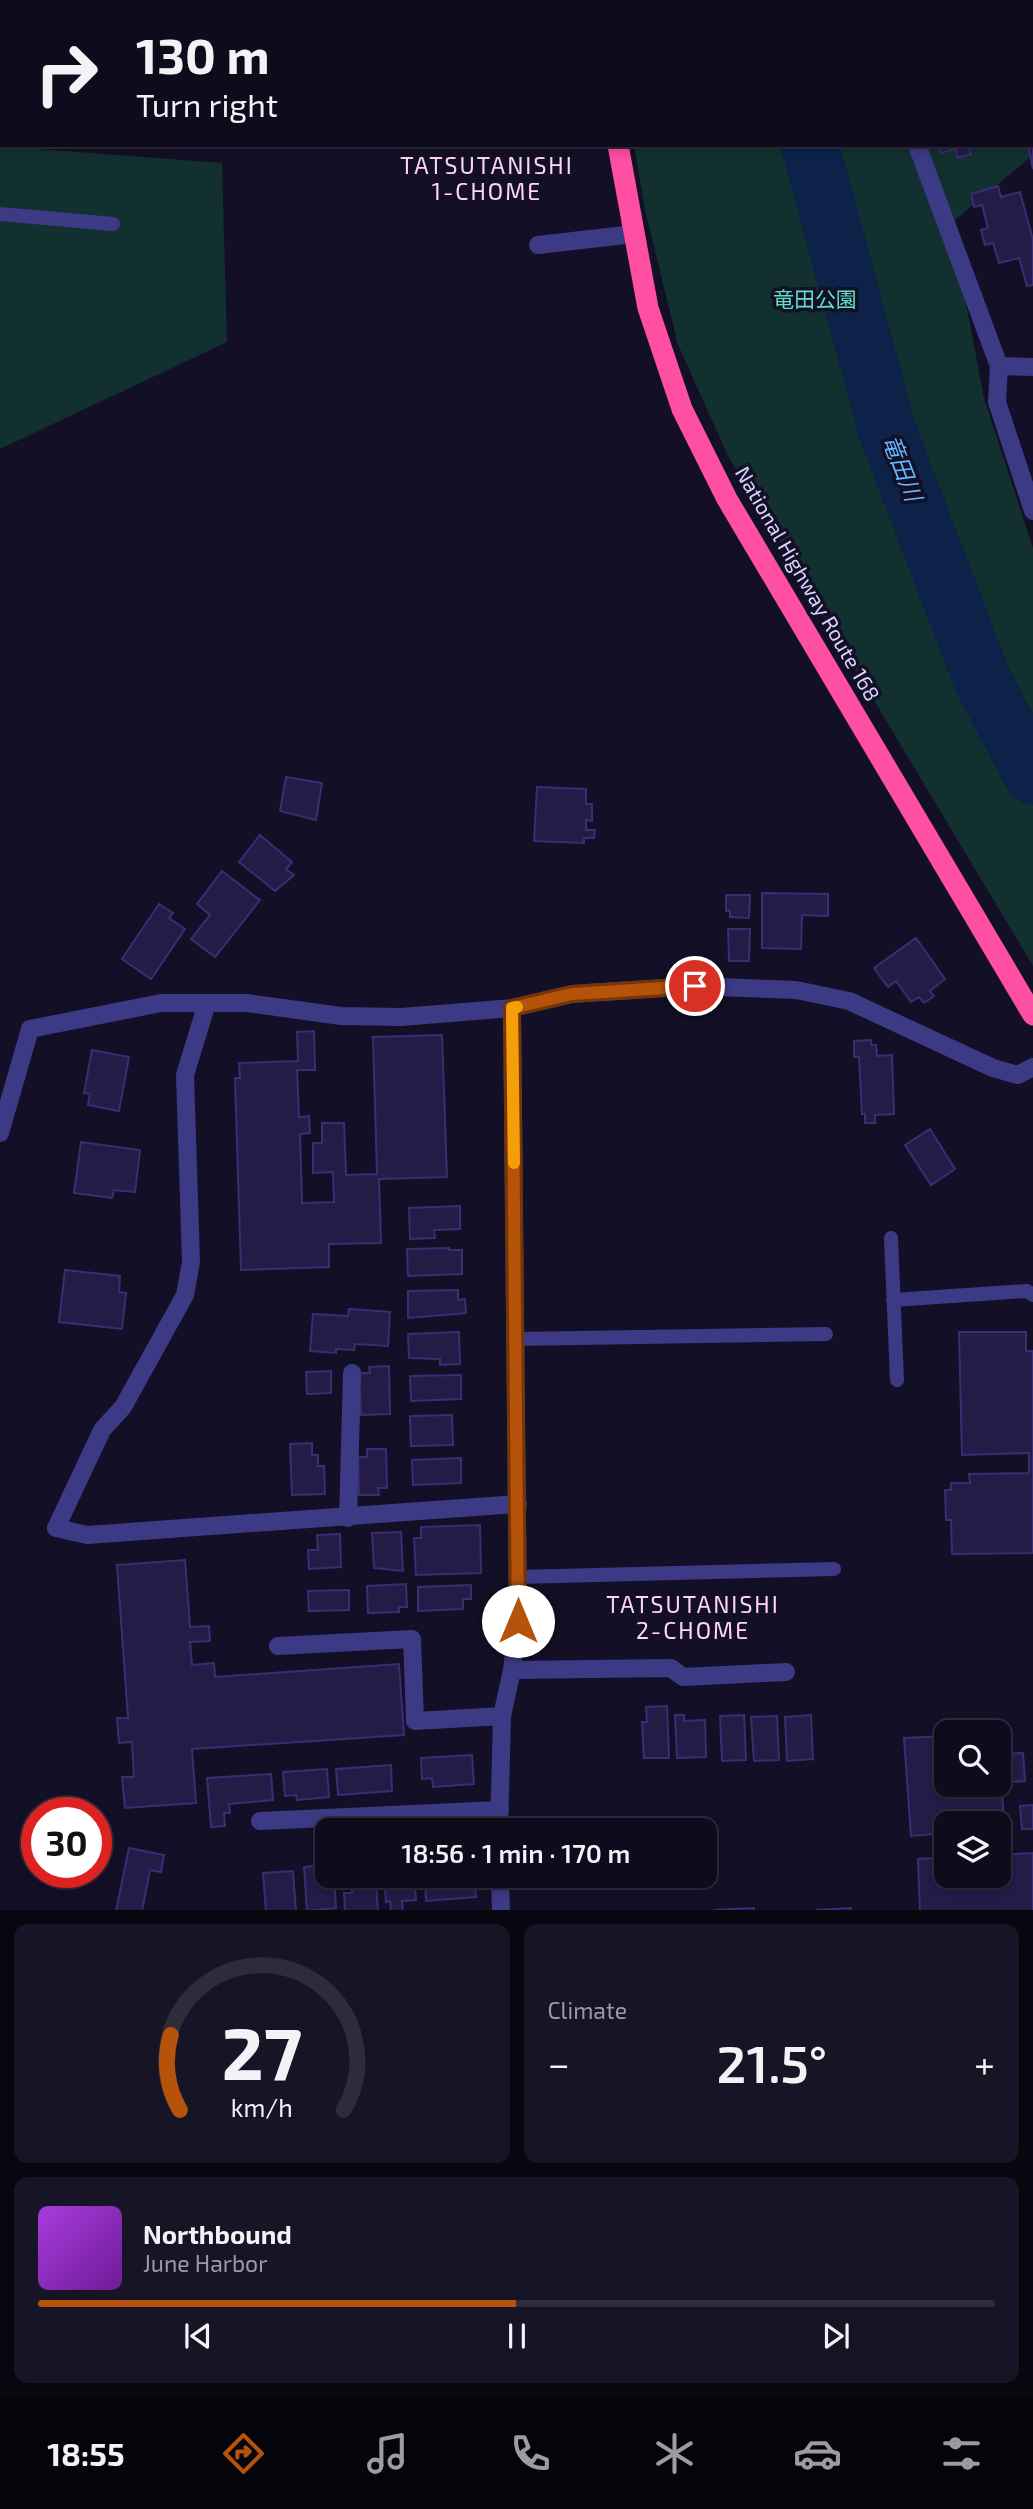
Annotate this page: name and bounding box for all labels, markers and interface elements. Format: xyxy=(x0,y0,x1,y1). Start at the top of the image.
text: 130 m xyxy=(136,25,270,84)
icon: right xyxy=(21,28,112,119)
text: Turn right xyxy=(136,85,278,123)
district label: TATSUTANISHI 1-CHOME xyxy=(400,151,574,205)
park label: 竜田公園 xyxy=(773,286,857,311)
water label: 竜田川 xyxy=(877,430,929,508)
street label: National Highway Route 168 xyxy=(731,462,886,705)
pin xyxy=(665,956,725,1016)
icon: arrive xyxy=(676,967,714,1005)
position arrow xyxy=(481,1584,555,1658)
district label: TATSUTANISHI 2-CHOME xyxy=(606,1590,780,1644)
map controls xyxy=(934,1720,1011,1888)
button: search xyxy=(934,1720,1011,1797)
speed limit sign: 30 xyxy=(21,1797,112,1888)
button: layers xyxy=(934,1811,1011,1888)
text: 18:56 · 1 min · 170 m xyxy=(402,1837,630,1868)
text: Climate xyxy=(548,1996,627,2024)
text: 27 xyxy=(221,2007,302,2095)
text: 21.5° xyxy=(717,2031,827,2093)
text: − xyxy=(548,2040,570,2086)
text: + xyxy=(974,2040,995,2086)
text: km/h xyxy=(231,2091,293,2121)
text: Northbound xyxy=(143,2218,292,2249)
text: June Harbor xyxy=(143,2249,267,2277)
icon: previous xyxy=(179,2317,217,2355)
icon: pause xyxy=(498,2317,536,2355)
icon: next xyxy=(817,2317,855,2355)
icon: directions xyxy=(219,2429,268,2478)
icon: music xyxy=(363,2429,412,2478)
icon: phone xyxy=(506,2429,555,2478)
icon: climate xyxy=(650,2429,699,2478)
icon: car xyxy=(793,2429,842,2478)
icon: filters xyxy=(937,2429,986,2478)
text: 18:55 xyxy=(47,2434,125,2472)

